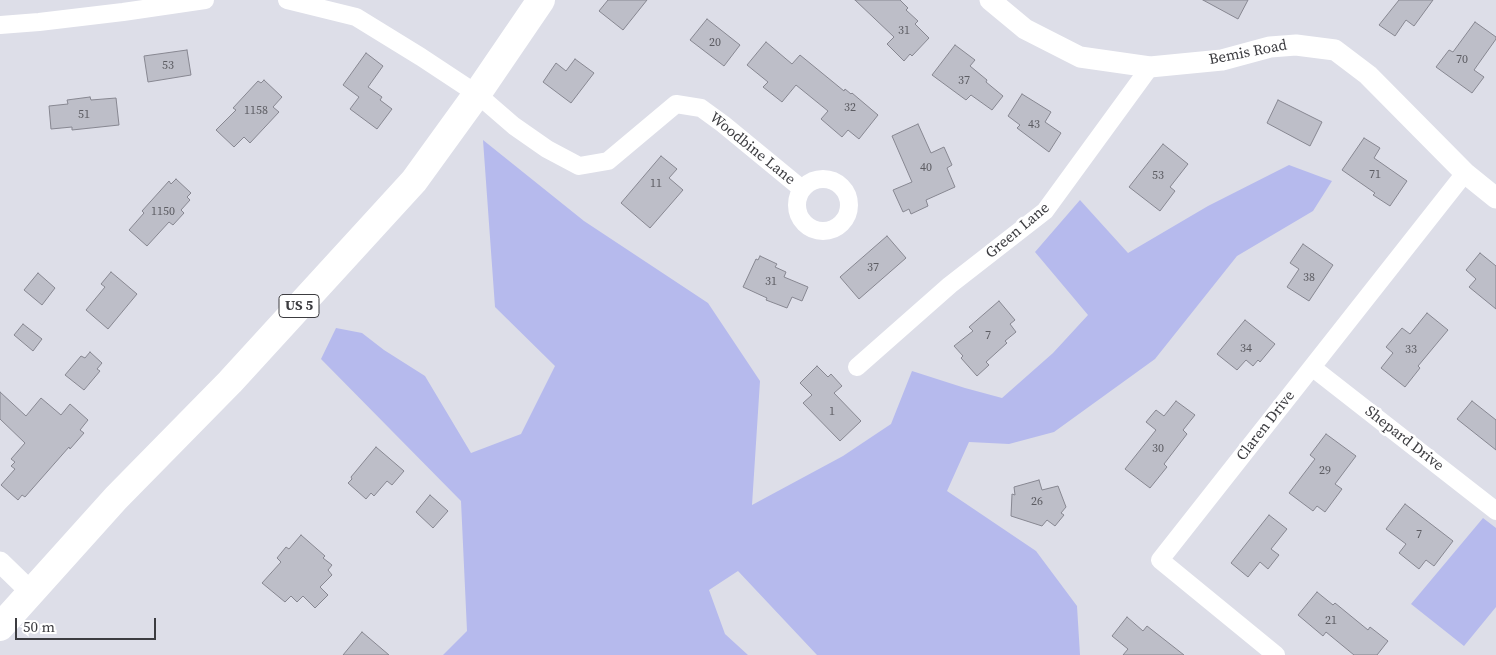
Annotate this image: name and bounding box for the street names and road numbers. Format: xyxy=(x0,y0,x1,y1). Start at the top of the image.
street label: Bemis Road xyxy=(1207,37,1289,69)
street label: Woodbine Lane xyxy=(706,109,798,189)
street label: Green Lane xyxy=(983,199,1053,263)
road number: US 5 xyxy=(279,294,319,318)
street label: Claren Drive xyxy=(1233,387,1299,465)
street label: Shepard Drive xyxy=(1361,403,1447,475)

